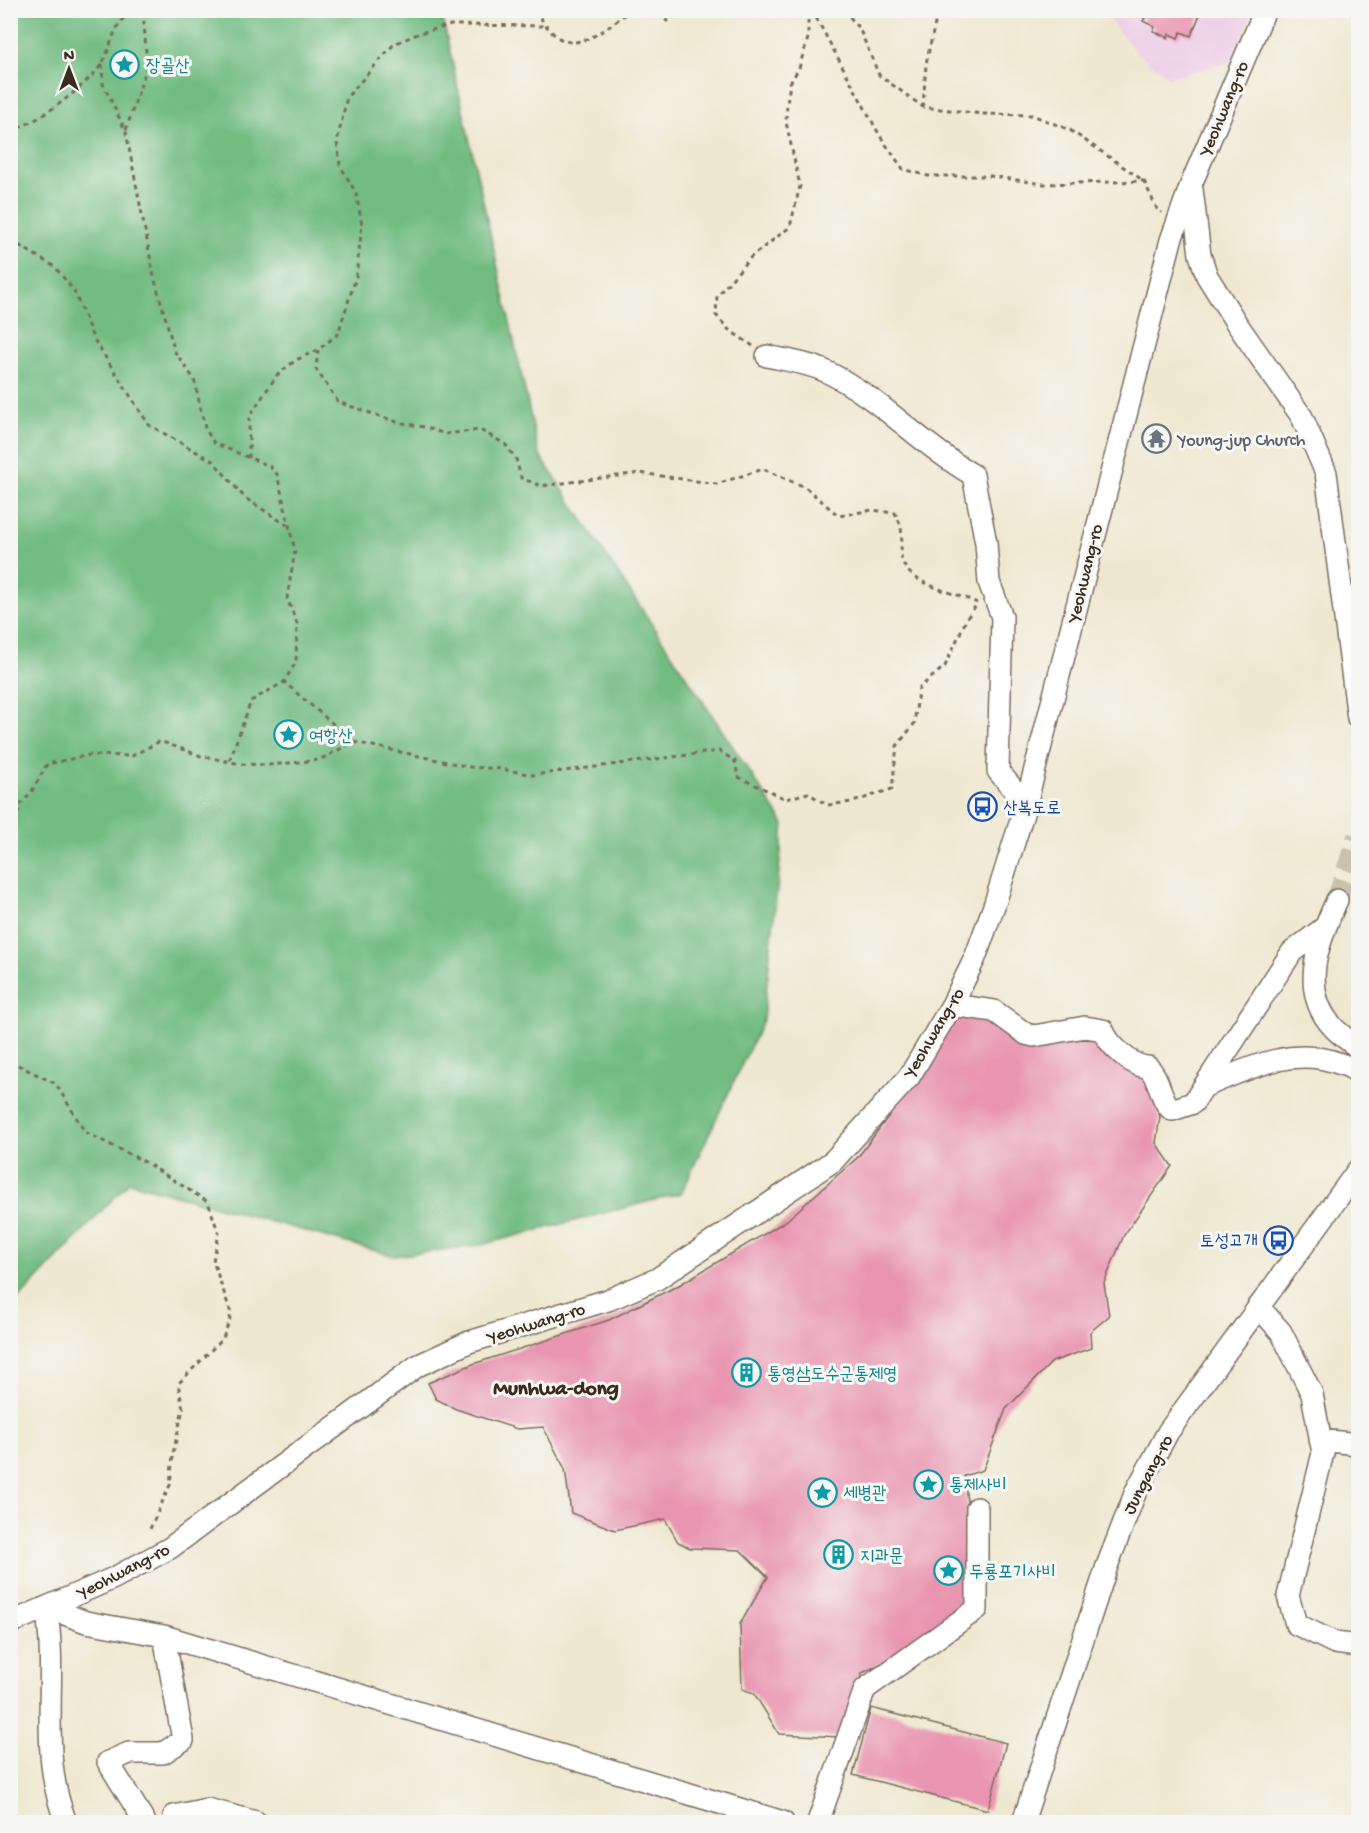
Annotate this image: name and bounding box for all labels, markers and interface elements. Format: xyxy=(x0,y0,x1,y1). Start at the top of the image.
north arrow xyxy=(39,39,99,99)
text: N xyxy=(64,48,75,67)
place icon: 장골산 xyxy=(109,49,141,81)
place label: 장골산 xyxy=(146,57,190,78)
street label: Yeohwang-ro xyxy=(1195,59,1255,161)
temple icon: Young-jup Church xyxy=(1141,423,1173,455)
place label: Young-jup Church xyxy=(1176,431,1306,452)
street label: Yeohwang-ro xyxy=(1064,522,1109,627)
place icon: 여항산 xyxy=(272,719,304,751)
place label: 여항산 xyxy=(309,727,353,748)
bus stop icon: 산복도로 xyxy=(966,791,998,823)
place label: 산복도로 xyxy=(1003,799,1061,820)
street label: Yeohwang-ro xyxy=(899,985,970,1084)
bus stop icon: 토성고개 xyxy=(1263,1224,1295,1256)
place label: 토성고개 xyxy=(1200,1232,1258,1253)
street label: Yeohwang-ro xyxy=(484,1300,588,1350)
building icon: 통영삼도수군통제영 xyxy=(730,1357,762,1389)
place label: 통영삼도수군통제영 xyxy=(767,1365,897,1386)
district label: Munhwa-dong xyxy=(493,1378,619,1403)
street label: Jungang-ro xyxy=(1120,1432,1179,1518)
place icon: 통제사비 xyxy=(912,1468,944,1500)
place icon: 세병관 xyxy=(806,1476,838,1508)
place label: 통제사비 xyxy=(949,1476,1007,1497)
place label: 세병관 xyxy=(843,1484,886,1505)
building icon: 지과문 xyxy=(823,1539,855,1571)
street label: Yeohwang-ro xyxy=(73,1540,174,1605)
place label: 지과문 xyxy=(860,1547,903,1568)
place icon: 두룡포기사비 xyxy=(932,1555,964,1587)
place label: 두룡포기사비 xyxy=(969,1563,1056,1584)

